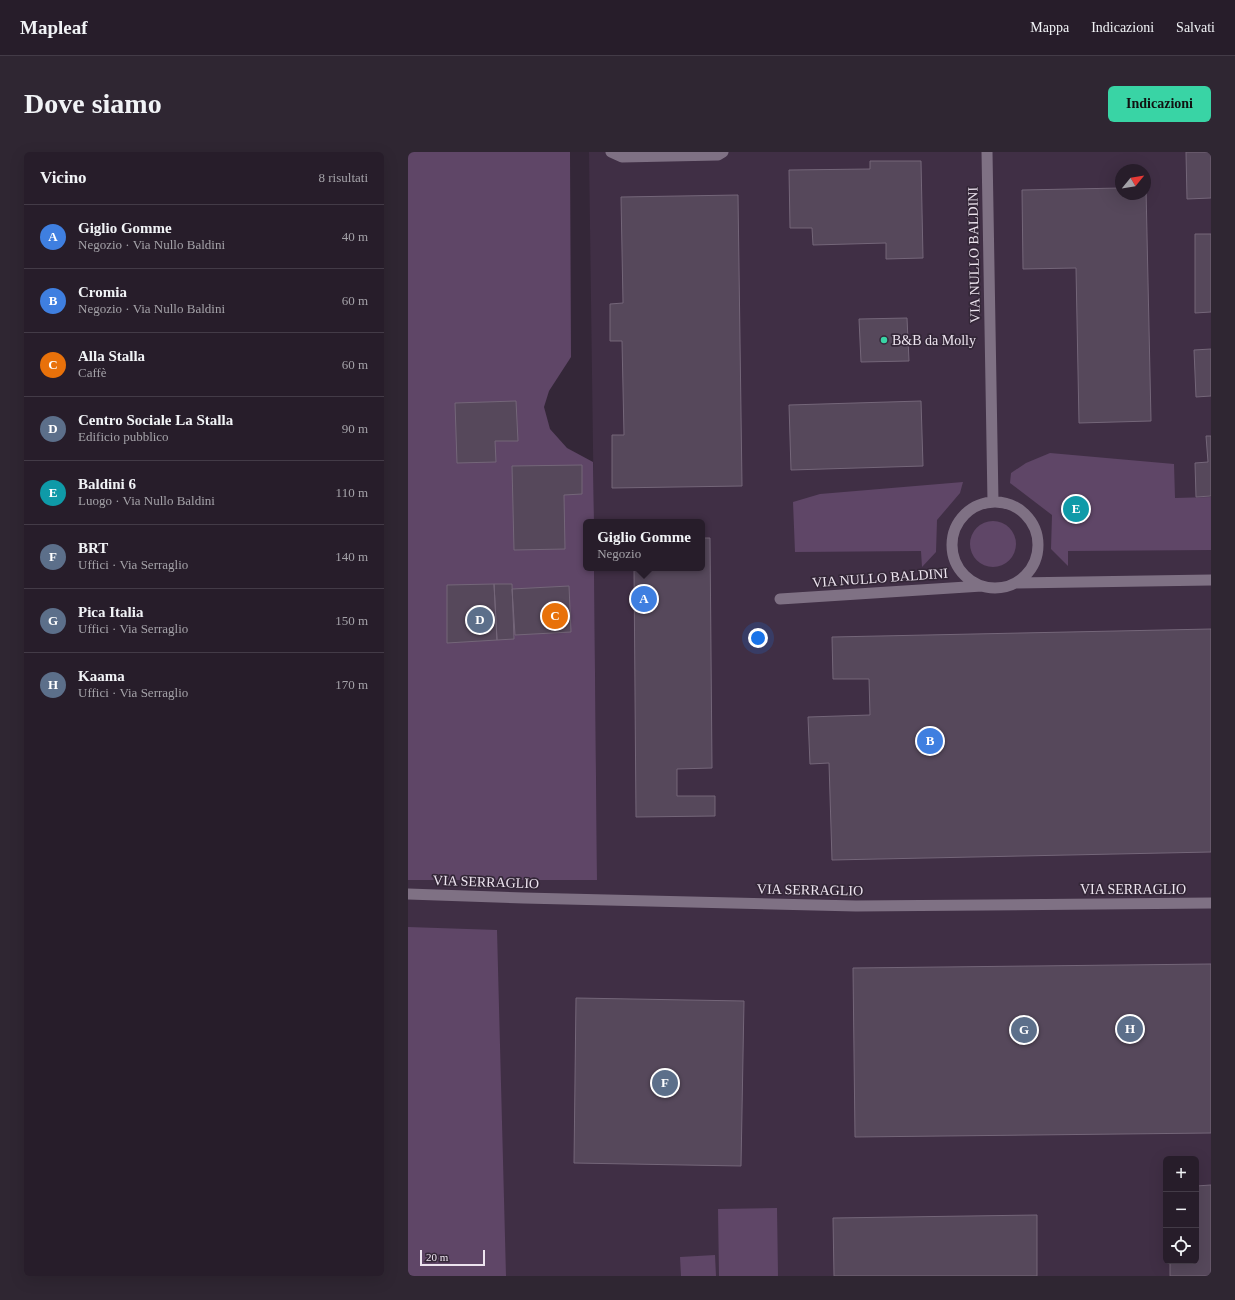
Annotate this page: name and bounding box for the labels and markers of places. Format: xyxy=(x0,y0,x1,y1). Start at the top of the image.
place label: B&B da Molly xyxy=(892,333,976,348)
marker: B&B da Molly xyxy=(879,335,889,345)
pin: E xyxy=(1063,494,1089,524)
pin: A xyxy=(631,584,657,614)
pin: C xyxy=(542,601,568,631)
pin: D xyxy=(467,605,493,635)
pin: B xyxy=(917,726,943,756)
pin: H xyxy=(1117,1014,1143,1044)
pin: G xyxy=(1011,1015,1037,1045)
pin: F xyxy=(652,1068,678,1098)

